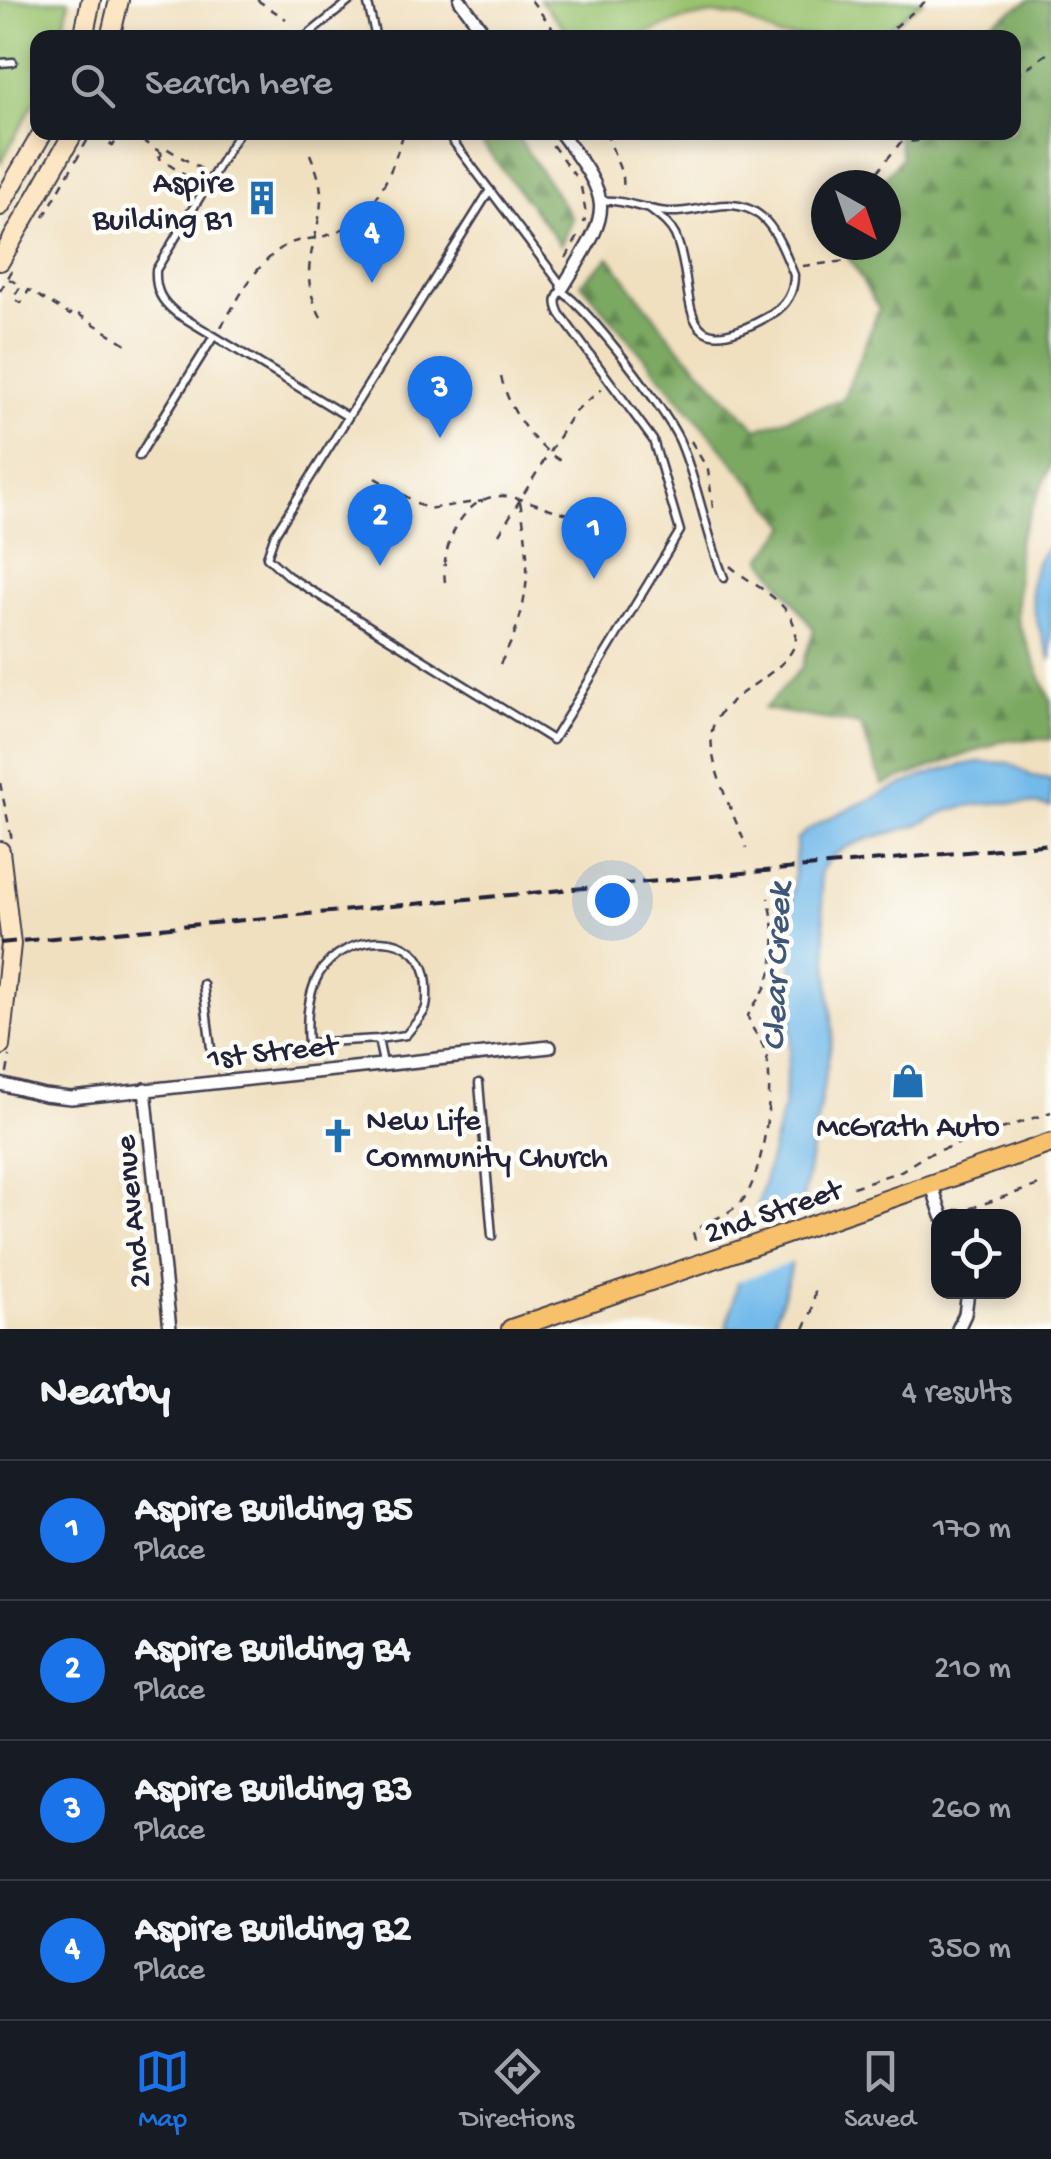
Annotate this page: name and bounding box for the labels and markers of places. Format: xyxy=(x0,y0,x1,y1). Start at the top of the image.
place label: Aspire Building B1 xyxy=(92,166,234,241)
building icon: Aspire Building B1 xyxy=(243,179,281,217)
pin: 4 xyxy=(340,200,404,283)
pin: 3 xyxy=(408,356,472,438)
pin: 2 xyxy=(348,484,412,566)
pin: 1 xyxy=(562,496,626,579)
shop icon: McGrath Auto xyxy=(889,1062,927,1100)
place label: New Life Community Church xyxy=(366,1104,608,1179)
place label: McGrath Auto xyxy=(816,1110,1000,1148)
church icon: New Life Community Church xyxy=(319,1117,357,1155)

